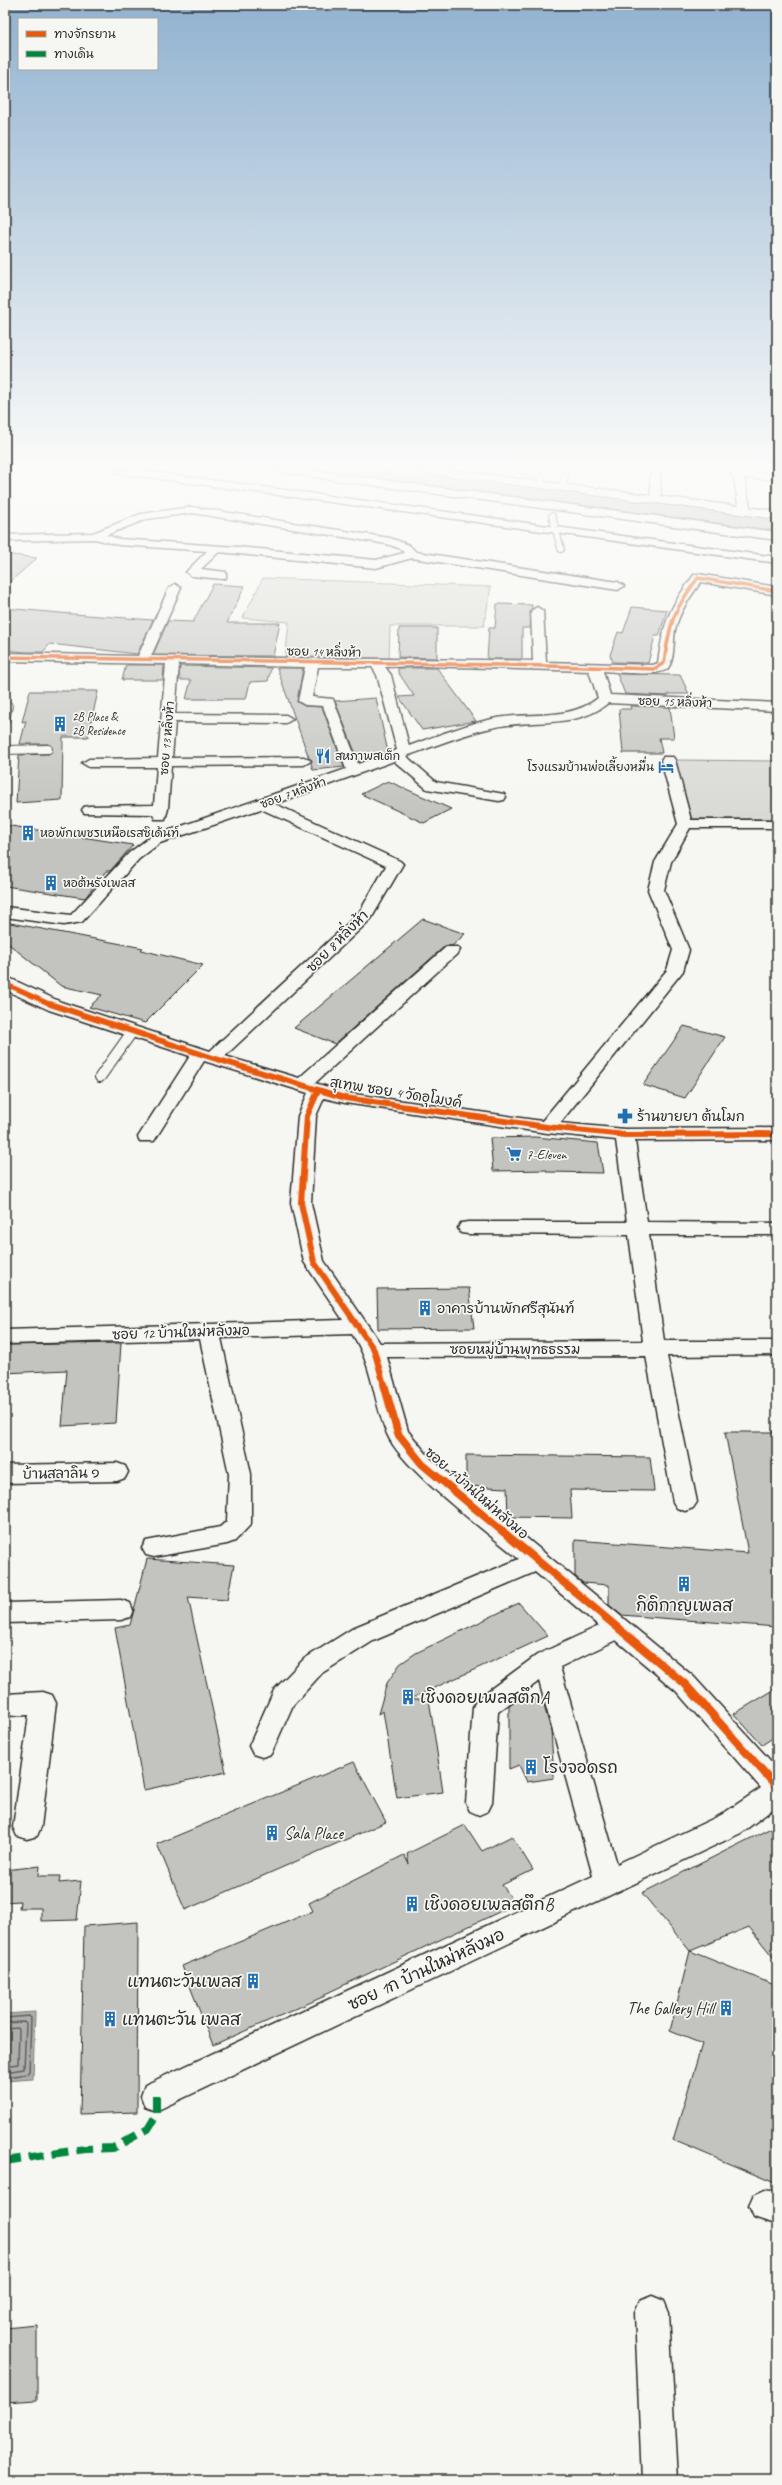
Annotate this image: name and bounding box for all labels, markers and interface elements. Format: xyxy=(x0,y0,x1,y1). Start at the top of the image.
legend xyxy=(18,18,158,70)
text: ทางจักรยาน xyxy=(54,26,116,42)
text: ทางเดิน xyxy=(54,46,94,62)
street label: ซอย 14 หลิ่งห้า xyxy=(287,641,361,661)
street label: ซอย 15 หลิ่งห้า xyxy=(638,690,713,711)
street label: ซอย 13 หลิ่งห้า xyxy=(153,700,178,776)
place label: 2B Place & 2B Residence xyxy=(72,709,126,739)
building icon: 2B Place & 2B Residence xyxy=(51,715,69,733)
restaurant icon: สหภาพสเต็ก xyxy=(314,747,332,765)
place label: สหภาพสเต็ก xyxy=(335,748,400,764)
place label: โรงแรมบ้านพ่อเลี้ยงหมื่น xyxy=(527,756,654,775)
hotel icon: โรงแรมบ้านพ่อเลี้ยงหมื่น xyxy=(657,758,675,776)
street label: ซอย 7 หลิ่งห้า xyxy=(257,771,328,812)
building icon: หอพักเพชรเหนือเรสซิเด้นท์ xyxy=(19,824,37,842)
place label: หอพักเพชรเหนือเรสซิเด้นท์ xyxy=(40,825,179,841)
building icon: หอต้นรังเพลส xyxy=(42,874,60,892)
place label: หอต้นรังเพลส xyxy=(63,875,136,891)
street label: ซอย 8 หลิ่งห้า xyxy=(300,904,372,976)
street label: สุเทพ ซอย 4 วัดอุโมงค์ xyxy=(329,1073,463,1112)
pharmacy icon: ร้านขายยา ต้นโมก xyxy=(616,1107,634,1125)
place label: ร้านขายยา ต้นโมก xyxy=(637,1107,745,1125)
supermarket icon: 7-Eleven xyxy=(505,1145,523,1163)
place label: 7-Eleven xyxy=(526,1146,567,1163)
building icon: อาคารบ้านพักศรีสุนันท์ xyxy=(416,1299,434,1317)
place label: อาคารบ้านพักศรีสุนันท์ xyxy=(437,1299,575,1318)
street label: ซอย 12 บ้านใหม่หลังมอ xyxy=(112,1321,250,1343)
street label: ซอยหมู่บ้านพุทธธรรม xyxy=(450,1341,580,1359)
street label: ซอย 1 บ้านใหม่หลังมอ xyxy=(421,1443,533,1543)
street label: บ้านสลาลิน ๑ xyxy=(22,1464,100,1483)
building icon: กิติกาญเพลส xyxy=(675,1575,693,1593)
place label: กิติกาญเพลส xyxy=(636,1595,734,1616)
place label: เชิงดอยเพลสตึกA xyxy=(420,1687,551,1708)
building icon: เชิงดอยเพลสตึกA xyxy=(399,1688,417,1706)
place label: โรงจอดรถ xyxy=(543,1756,618,1778)
building icon: โรงจอดรถ xyxy=(522,1758,540,1776)
place label: Sala Place xyxy=(284,1823,345,1844)
building icon: Sala Place xyxy=(263,1824,281,1842)
place label: เชิงดอยเพลสตึกB xyxy=(424,1894,555,1915)
building icon: เชิงดอยเพลสตึกB xyxy=(403,1895,421,1913)
street label: ซอย 1ก บ้านใหม่หลังมอ xyxy=(344,1923,508,2015)
place label: แทนตะวันเพลส xyxy=(127,1971,243,1992)
building icon: แทนตะวันเพลส xyxy=(244,1972,262,1990)
place label: The Gallery Hill xyxy=(627,1998,717,2019)
building icon: The Gallery Hill xyxy=(717,1999,735,2017)
place label: แทนตะวัน เพลส xyxy=(122,2009,242,2030)
building icon: แทนตะวัน เพลส xyxy=(101,2010,119,2028)

